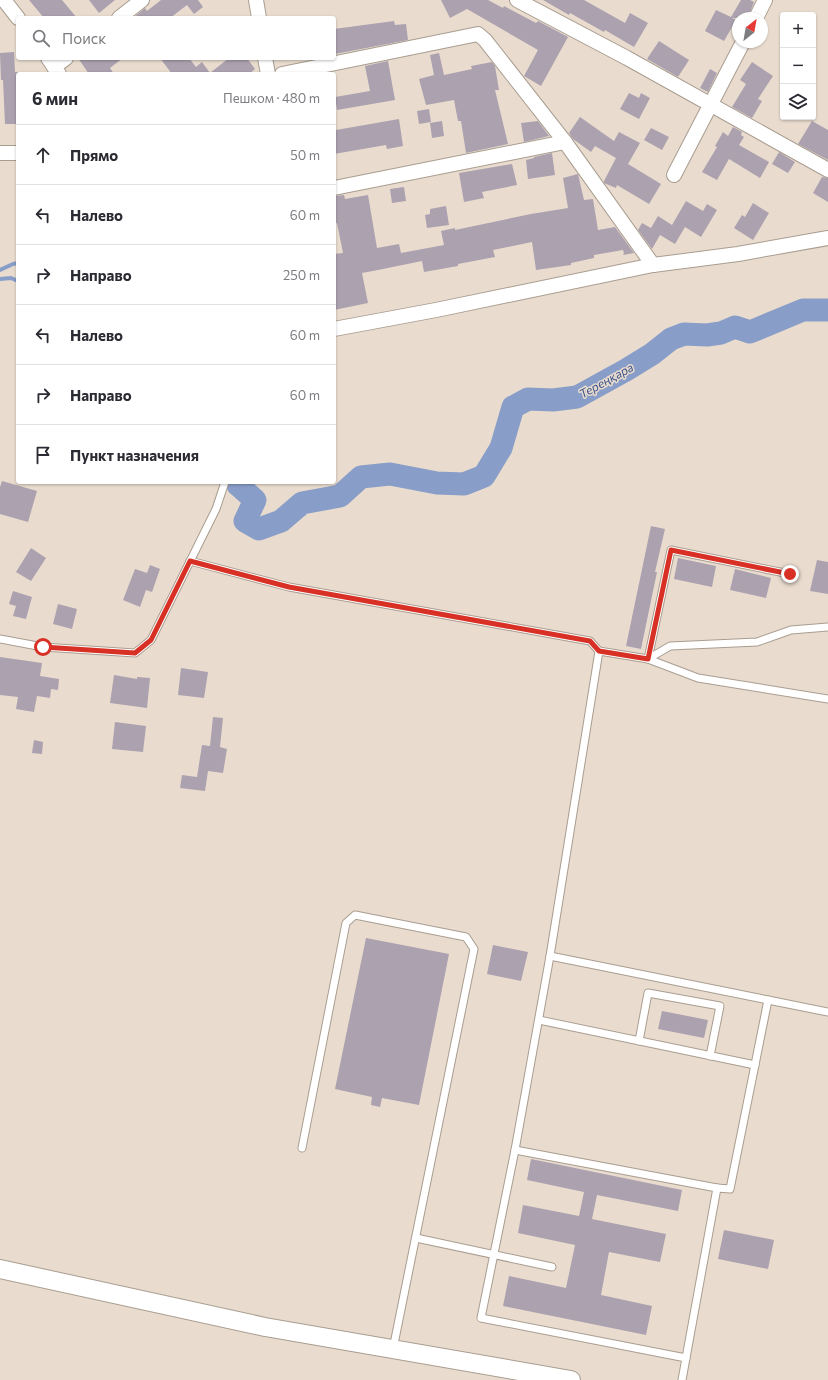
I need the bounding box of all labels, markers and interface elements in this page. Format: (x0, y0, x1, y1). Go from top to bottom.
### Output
north arrow (732, 12, 768, 48)
map controls (780, 12, 816, 120)
button: + (780, 12, 816, 48)
search box (16, 16, 336, 60)
icon: search (30, 27, 52, 49)
text: Поиск (62, 29, 106, 47)
button: − (780, 48, 816, 84)
button: layers (780, 84, 816, 120)
text: 6 мин (32, 88, 78, 109)
text: Пешком · 480 m (223, 90, 320, 106)
icon: ahead (32, 144, 54, 166)
text: Прямо (70, 146, 118, 164)
text: 50 m (290, 147, 320, 163)
icon: left (32, 204, 54, 226)
text: Налево (70, 206, 123, 224)
text: 60 m (290, 207, 320, 223)
icon: right (32, 264, 54, 286)
text: Направо (70, 266, 132, 284)
text: 250 m (283, 267, 320, 283)
icon: left (32, 324, 54, 346)
text: Налево (70, 326, 123, 344)
text: 60 m (290, 327, 320, 343)
water label: Тереңқара (576, 359, 636, 401)
icon: right (32, 384, 54, 406)
text: Направо (70, 386, 132, 404)
text: 60 m (290, 387, 320, 403)
icon: arrive (32, 444, 54, 466)
text: Пункт назначения (70, 446, 199, 464)
route end (781, 565, 799, 583)
route start (34, 638, 52, 656)

